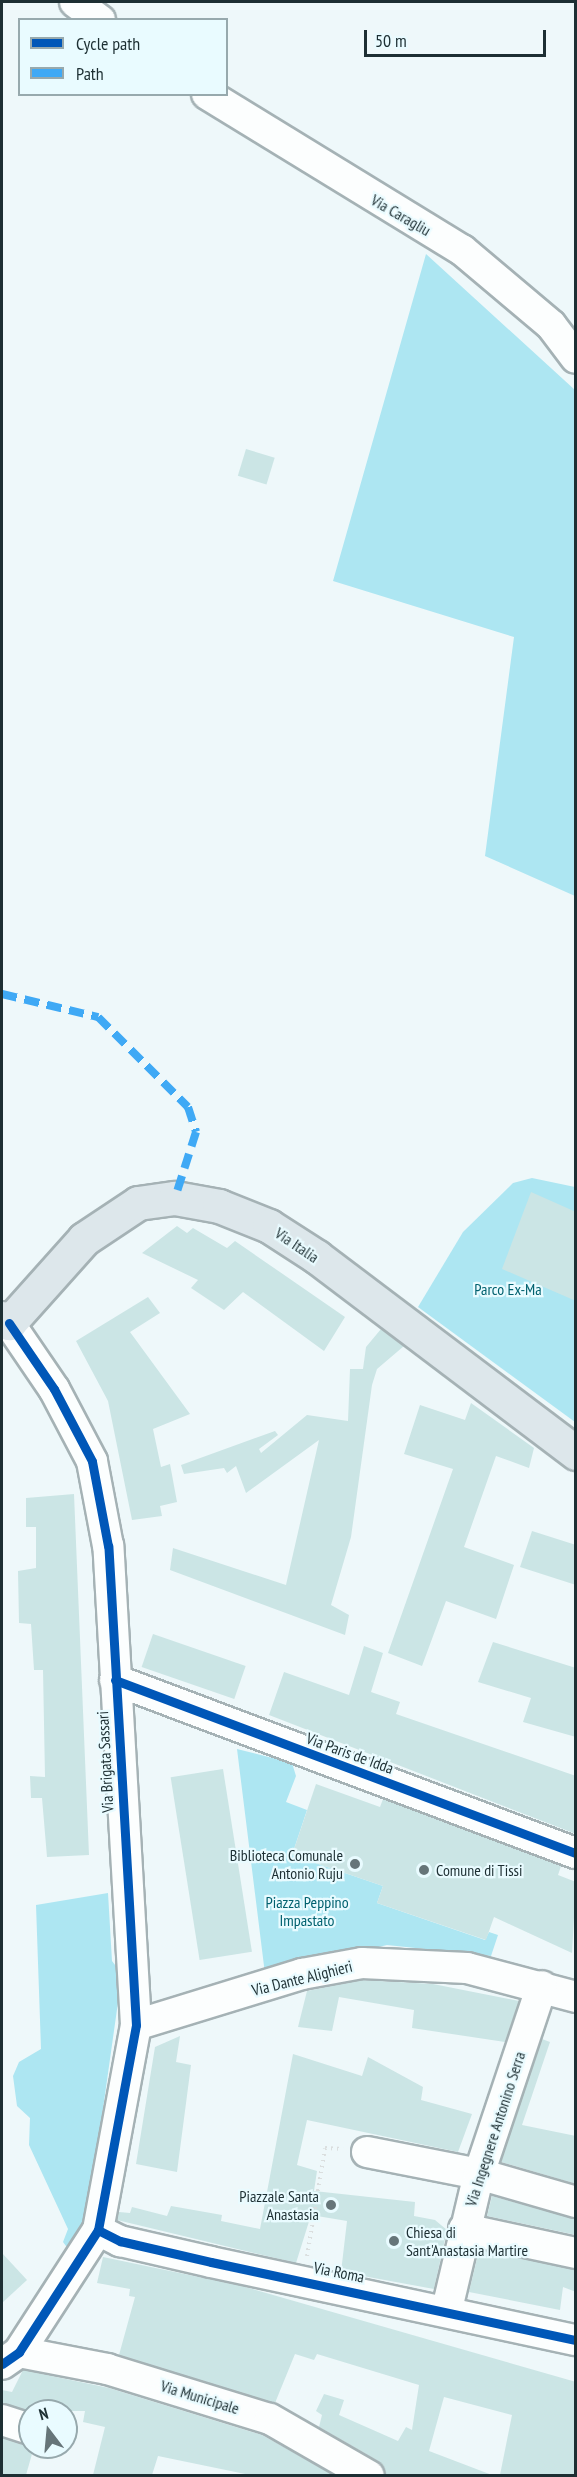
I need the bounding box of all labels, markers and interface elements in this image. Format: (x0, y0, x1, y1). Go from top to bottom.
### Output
legend (18, 18, 228, 96)
scale bar (367, 18, 548, 56)
text: 50 m (375, 29, 407, 52)
text: Cycle path (76, 32, 140, 55)
text: Path (76, 62, 104, 85)
street label: Via Caragliu (368, 190, 434, 240)
street label: Via Italia (271, 1223, 323, 1267)
park label: Parco Ex-Ma (474, 1279, 542, 1299)
street label: Via Brigata Sassari (93, 1711, 117, 1813)
street label: Via Paris de Idda (304, 1728, 396, 1778)
place label: Biblioteca Comunale Antonio Ruju (230, 1845, 343, 1883)
marker: Biblioteca Comunale Antonio Ruju (348, 1857, 362, 1871)
place label: Comune di Tissi (436, 1860, 523, 1880)
marker: Comune di Tissi (417, 1863, 431, 1877)
park label: Piazza Peppino Impastato (265, 1892, 349, 1930)
street label: Via Dante Alighieri (250, 1956, 354, 2000)
street label: Via Ingegnere Antonino Serra (461, 2049, 529, 2209)
place label: Piazzale Santa Anastasia (239, 2186, 319, 2224)
marker: Piazzale Santa Anastasia (324, 2198, 338, 2212)
place label: Chiesa di Sant'Anastasia Martire (406, 2222, 528, 2260)
marker: Chiesa di Sant'Anastasia Martire (387, 2234, 401, 2248)
street label: Via Roma (312, 2258, 366, 2286)
street label: Via Municipale (158, 2376, 242, 2418)
north arrow (18, 2399, 78, 2459)
text: N (37, 2403, 50, 2424)

